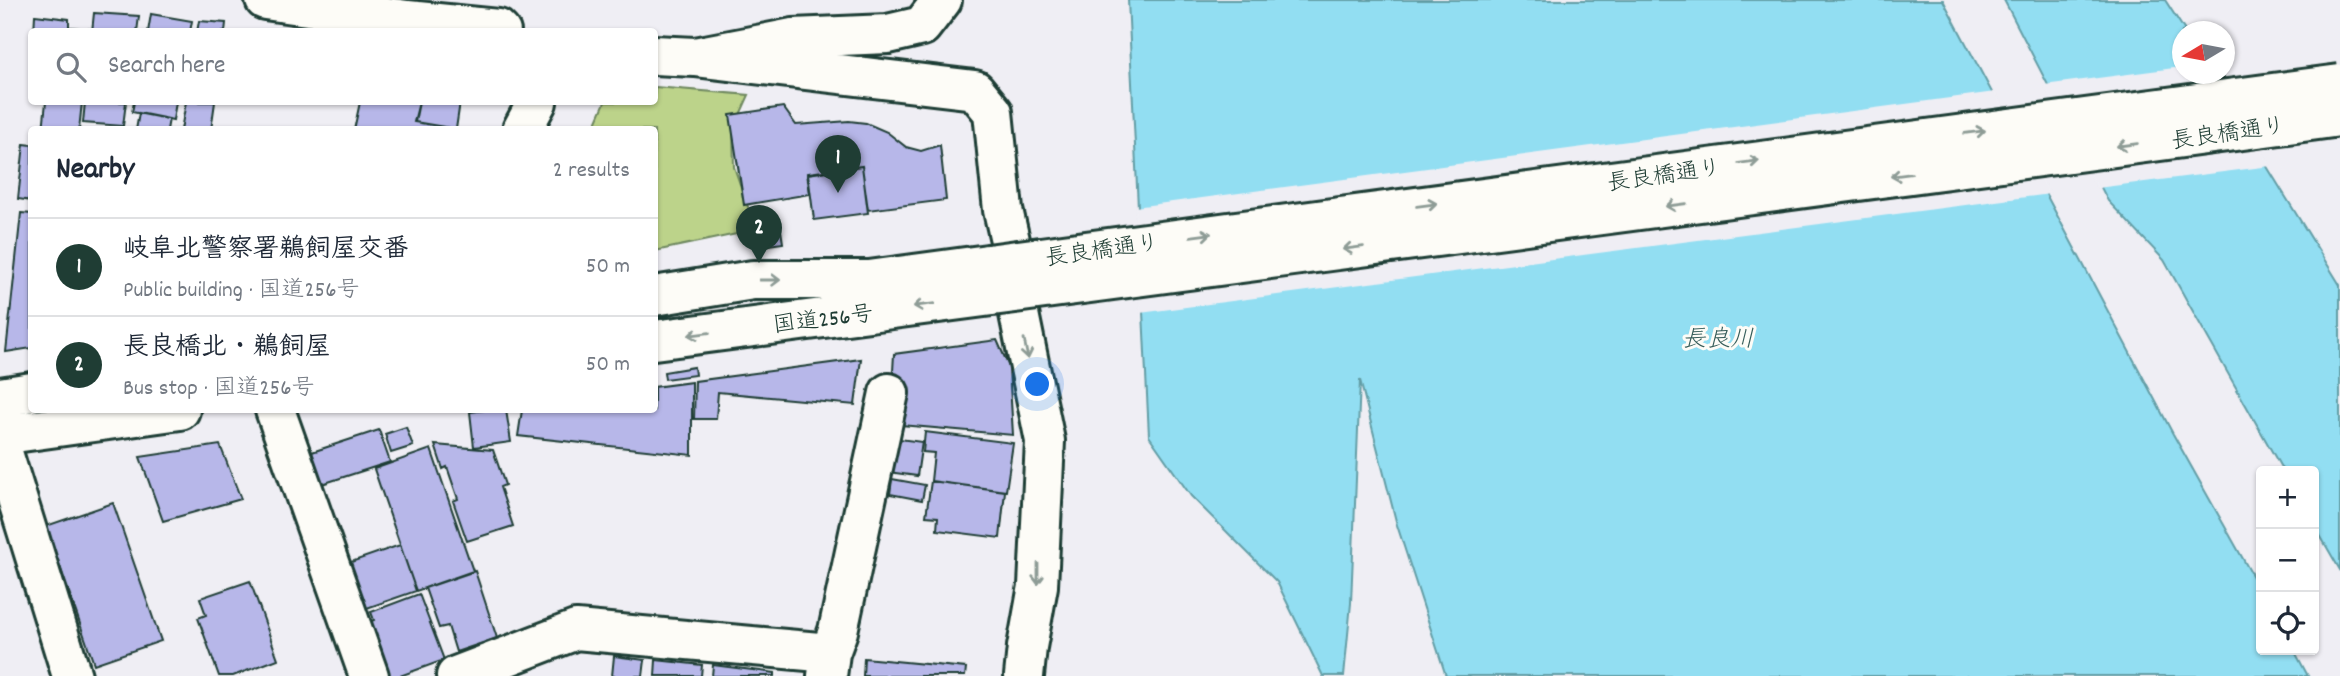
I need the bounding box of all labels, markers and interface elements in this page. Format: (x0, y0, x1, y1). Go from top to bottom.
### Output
north arrow (2172, 21, 2235, 84)
search box (28, 28, 658, 105)
icon: search (52, 48, 90, 86)
text: Search here (108, 48, 226, 85)
street label: 長良橋通り (2169, 111, 2288, 160)
one-way arrow (1963, 126, 1986, 139)
pin: 1 (815, 135, 861, 193)
one-way arrow (2116, 139, 2138, 152)
text: Nearby (56, 150, 134, 193)
street label: 長良橋通り (1605, 153, 1724, 202)
text: 2 results (553, 155, 630, 188)
one-way arrow (1737, 156, 1760, 169)
one-way arrow (1890, 169, 1913, 182)
one-way arrow (1415, 199, 1438, 212)
one-way arrow (1665, 199, 1687, 212)
pin: 2 (736, 205, 782, 263)
street label: 長良橋通り (1043, 228, 1162, 277)
one-way arrow (1189, 229, 1212, 242)
text: 岐阜北警察署鵜飼屋交番 (123, 232, 409, 269)
one-way arrow (1342, 242, 1365, 255)
text: 1 (76, 251, 82, 284)
text: 50 m (586, 251, 630, 284)
one-way arrow (759, 273, 782, 287)
text: Public building · 国道256号 (123, 275, 360, 308)
one-way arrow (914, 298, 936, 311)
street label: 国道256号 (771, 299, 876, 344)
water label: 長良川 (1682, 324, 1754, 358)
one-way arrow (688, 327, 711, 340)
text: 長良橋北・鵜飼屋 (123, 330, 331, 367)
one-way arrow (1020, 337, 1034, 360)
text: 2 (74, 349, 84, 382)
text: 50 m (586, 349, 630, 382)
your location (1020, 367, 1054, 401)
text: Bus stop · 国道256号 (123, 373, 315, 406)
map controls (2256, 466, 2319, 655)
button: + (2256, 466, 2319, 529)
button: − (2256, 529, 2319, 592)
one-way arrow (1031, 563, 1045, 586)
button: locate (2256, 592, 2319, 655)

